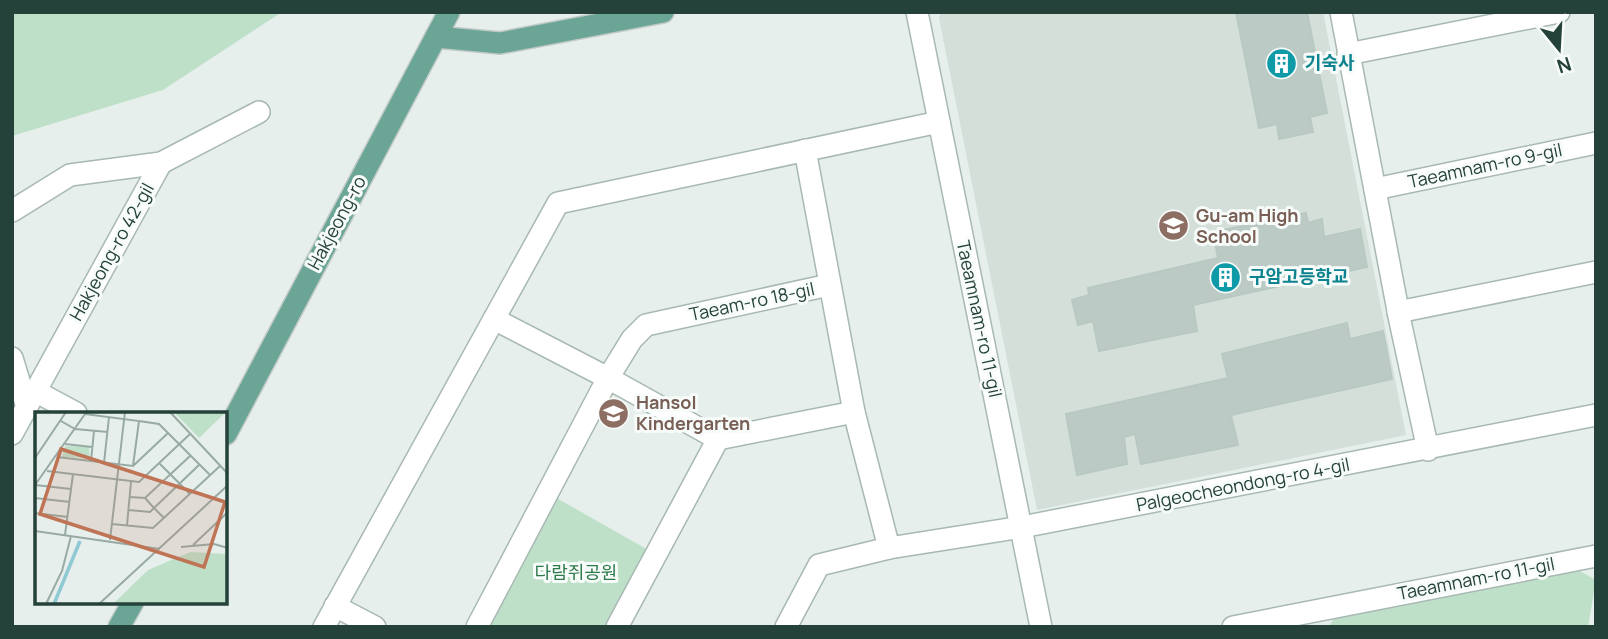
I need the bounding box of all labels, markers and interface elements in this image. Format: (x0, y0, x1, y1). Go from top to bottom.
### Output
north arrow (1524, 14, 1594, 84)
building icon: 기숙사 (1265, 46, 1299, 80)
place label: 기숙사 (1305, 50, 1355, 74)
text: N (1554, 51, 1575, 80)
street label: Taeamnam-ro 9-gil (1406, 137, 1564, 193)
street label: Hakjeong-ro (301, 172, 371, 274)
street label: Hakjeong-ro 42-gil (63, 178, 159, 325)
place label: Gu-am High School (1196, 203, 1299, 248)
school or university icon: Gu-am High School (1156, 209, 1190, 243)
street label: Taeamnam-ro 11-gil (952, 238, 1008, 399)
building icon: 구암고등학교 (1209, 260, 1243, 294)
place label: 구암고등학교 (1249, 264, 1348, 288)
street label: Taeam-ro 18-gil (687, 276, 817, 326)
place label: Hansol Kindergarten (636, 390, 750, 435)
school or university icon: Hansol Kindergarten (596, 396, 630, 430)
inset map (35, 412, 228, 604)
street label: Palgeocheondong-ro 4-gil (1134, 452, 1352, 516)
street label: Taeamnam-ro 11-gil (1395, 551, 1557, 605)
park label: 다람쥐공원 (535, 560, 617, 584)

